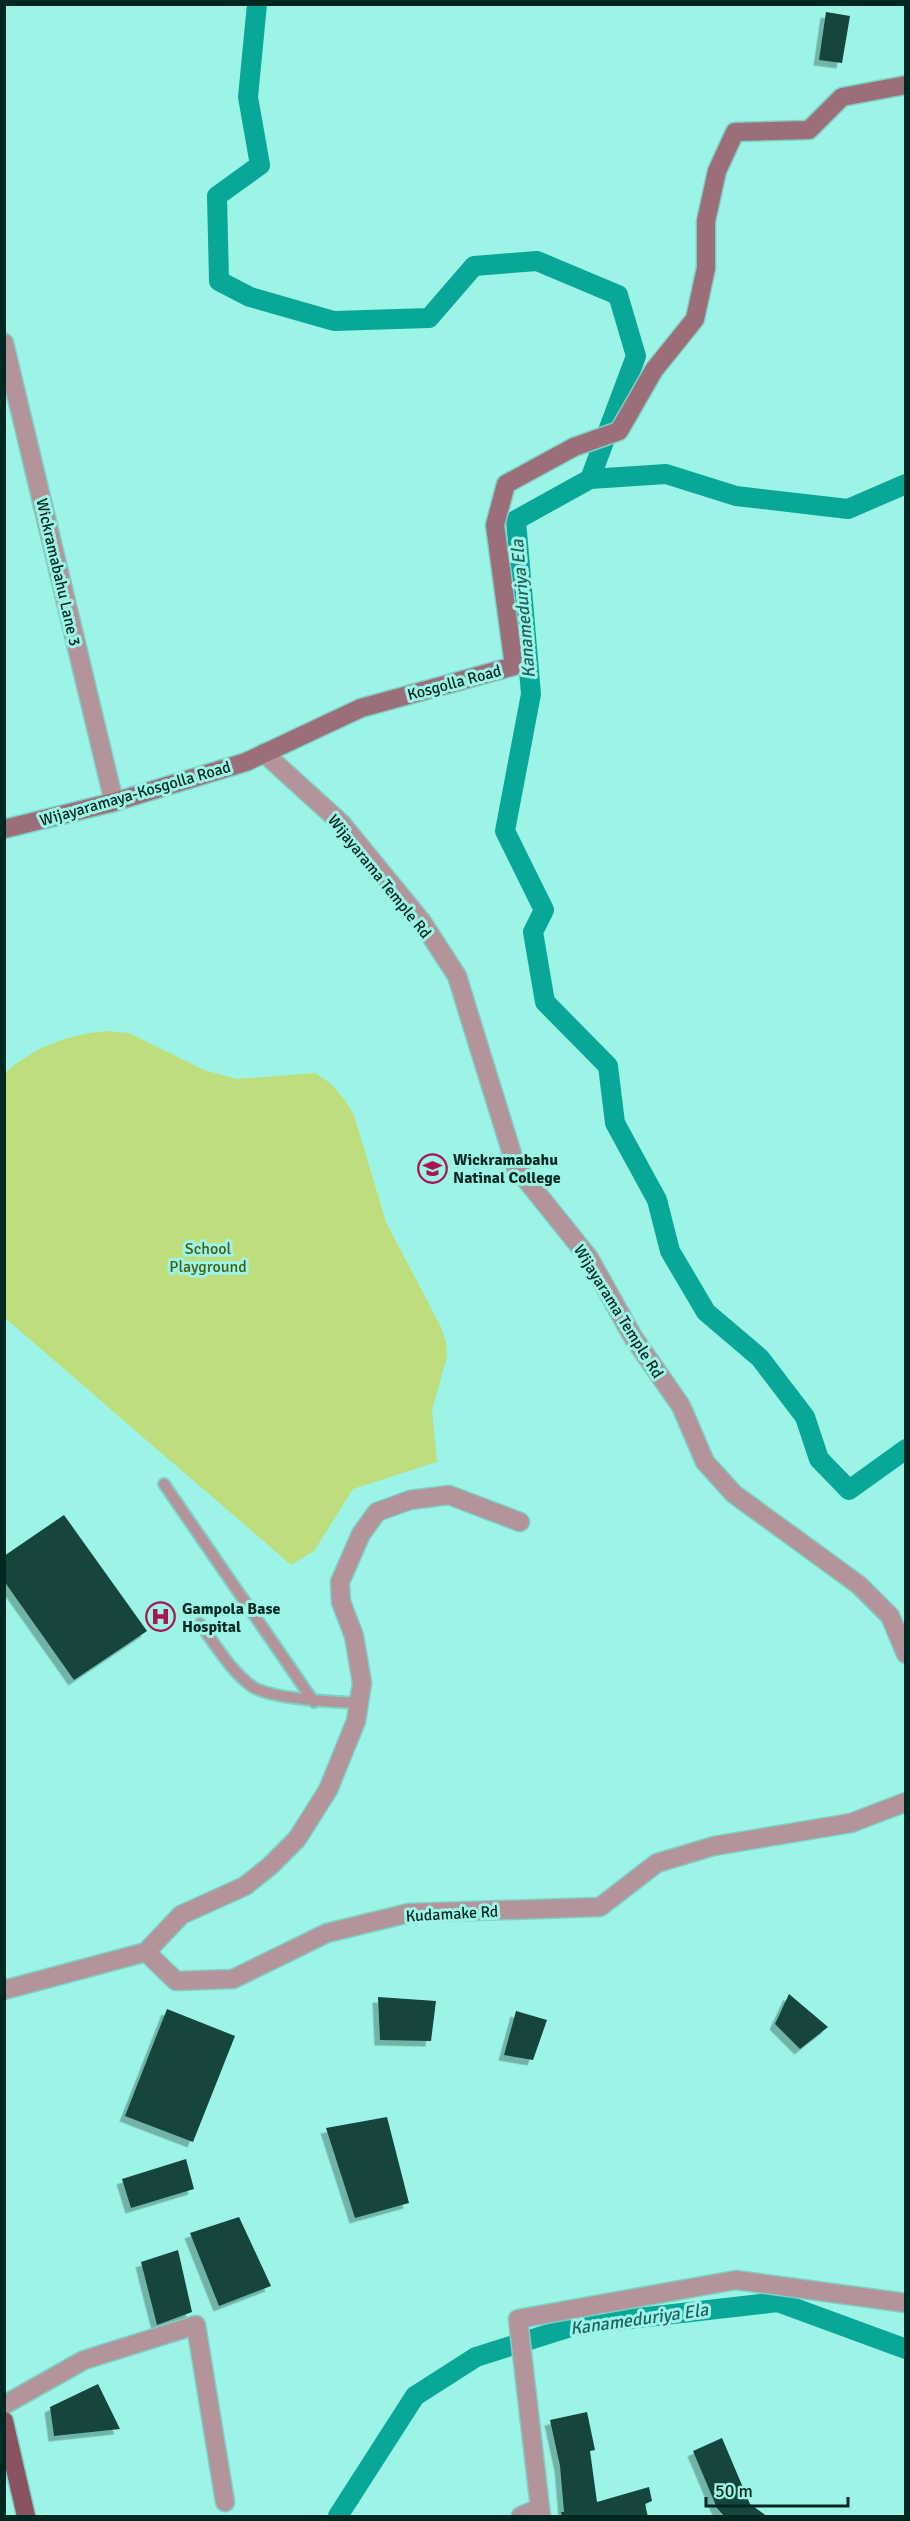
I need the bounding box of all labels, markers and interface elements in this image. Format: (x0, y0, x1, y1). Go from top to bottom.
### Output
street label: Wickramabahu Lane 3 (31, 496, 85, 648)
water label: Kanameduriya Ela (506, 538, 540, 679)
street label: Kosgolla Road (405, 661, 503, 705)
street label: Wijayaramaya-Kosgolla Road (37, 757, 233, 831)
street label: Wijayarama Temple Rd (323, 811, 435, 943)
place label: Wickramabahu Natinal College (453, 1150, 561, 1188)
school or university icon: Wickramabahu Natinal College (416, 1152, 448, 1184)
park label: School Playground (169, 1239, 247, 1277)
street label: Wijayarama Temple Rd (569, 1241, 667, 1382)
place label: Gampola Base Hospital (182, 1599, 280, 1637)
hospital icon: Gampola Base Hospital (145, 1601, 177, 1633)
street label: Kudamake Rd (405, 1902, 499, 1926)
water label: Kanameduriya Ela (569, 2298, 710, 2340)
scale bar (706, 2470, 848, 2508)
text: 50 m (715, 2480, 753, 2502)

